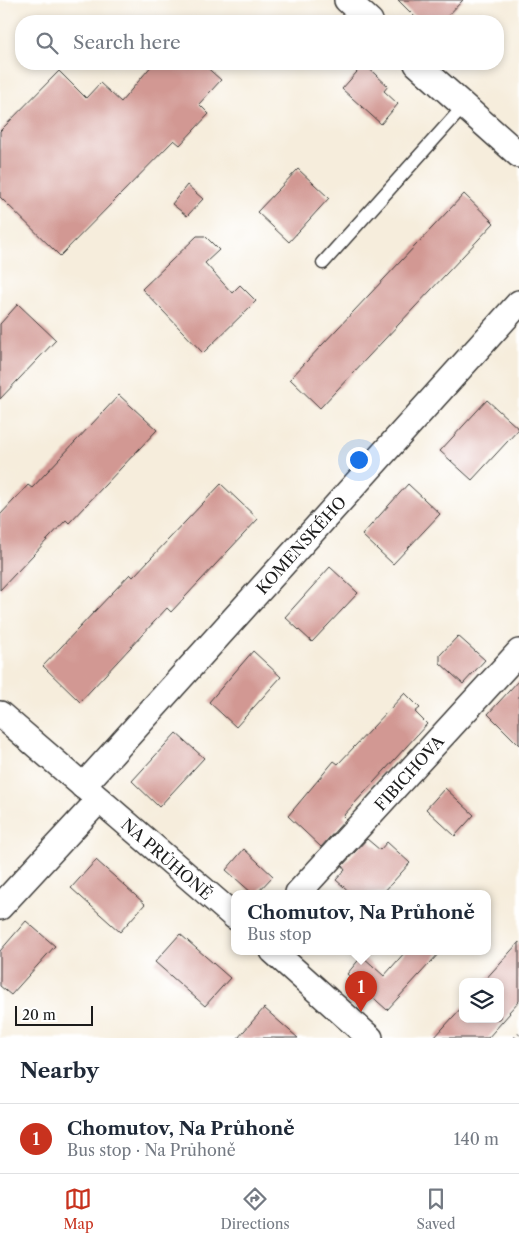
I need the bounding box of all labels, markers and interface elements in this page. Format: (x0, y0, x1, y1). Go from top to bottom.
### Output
search box (15, 15, 504, 70)
icon: search (33, 29, 61, 57)
text: Search here (73, 31, 181, 54)
your location (346, 447, 372, 473)
street label: KOMENSKÉHO (252, 492, 350, 598)
street label: FIBICHOVA (370, 730, 449, 815)
street label: NA PRŮHONĚ (117, 813, 217, 904)
popup (231, 890, 491, 955)
text: Chomutov, Na Průhoně (247, 901, 475, 924)
text: Bus stop (247, 924, 312, 944)
pin: 1 (345, 971, 377, 1012)
map controls (459, 978, 504, 1023)
button: layers (459, 978, 504, 1023)
scale bar (15, 1003, 92, 1026)
text: 20 m (22, 1006, 56, 1024)
text: Nearby (20, 1058, 99, 1083)
text: Chomutov, Na Průhoně (67, 1117, 295, 1140)
text: 1 (32, 1129, 40, 1149)
text: 140 m (454, 1129, 499, 1149)
text: Bus stop · Na Průhoně (67, 1140, 236, 1160)
tab: Map (63, 1185, 94, 1233)
tab: Directions (220, 1185, 290, 1233)
tab: Saved (417, 1185, 455, 1233)

